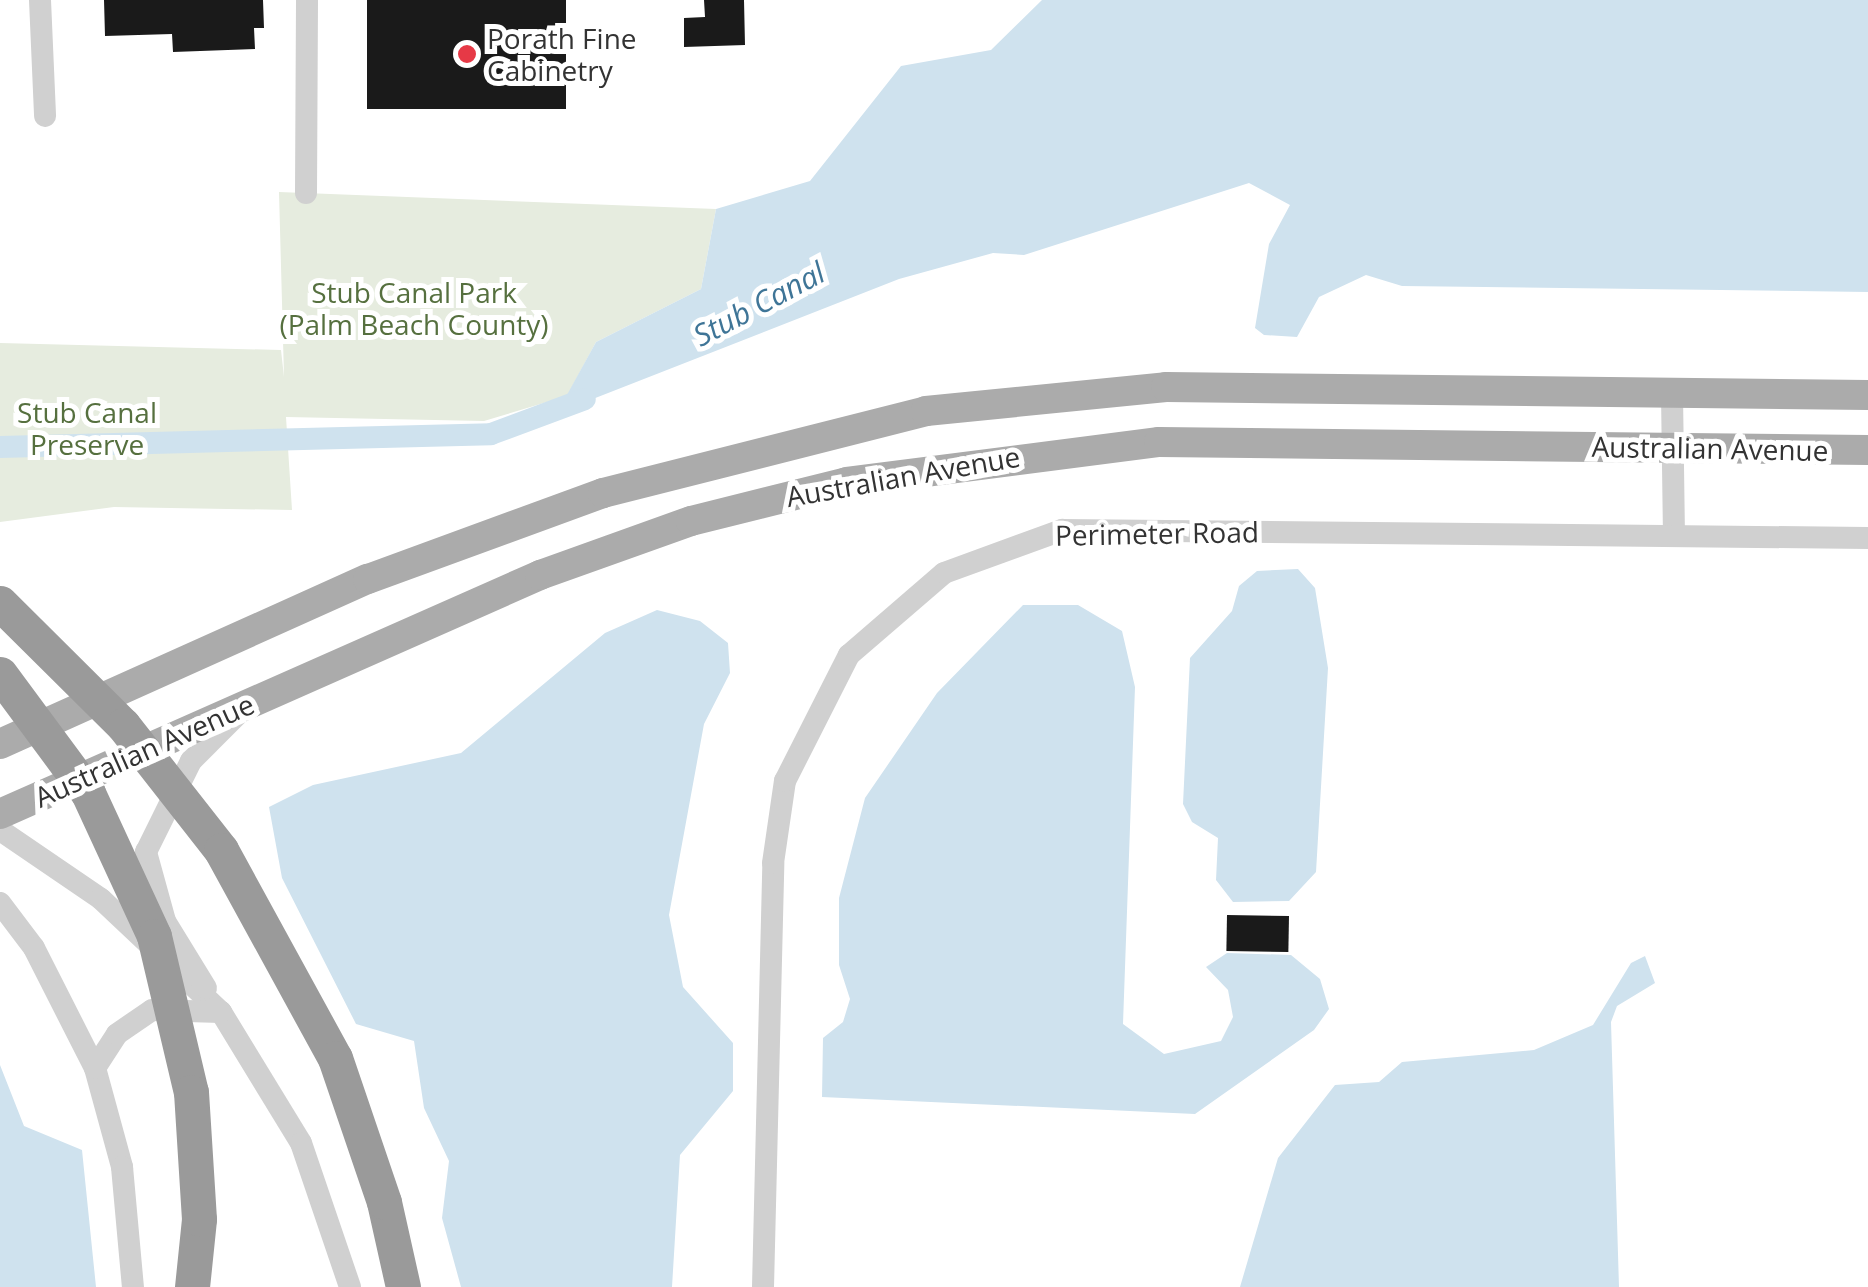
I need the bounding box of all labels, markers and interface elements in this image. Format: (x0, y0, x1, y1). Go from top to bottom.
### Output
place label: Porath Fine Cabinetry (487, 21, 637, 87)
marker: Porath Fine Cabinetry (456, 43, 478, 65)
water label: Stub Canal (687, 254, 831, 354)
park label: Stub Canal Park (Palm Beach County) (279, 275, 549, 341)
park label: Stub Canal Preserve (17, 395, 157, 461)
street label: Australian Avenue (1591, 429, 1829, 467)
street label: Australian Avenue (783, 439, 1023, 513)
street label: Perimeter Road (1055, 514, 1259, 552)
street label: Australian Avenue (29, 686, 259, 814)

